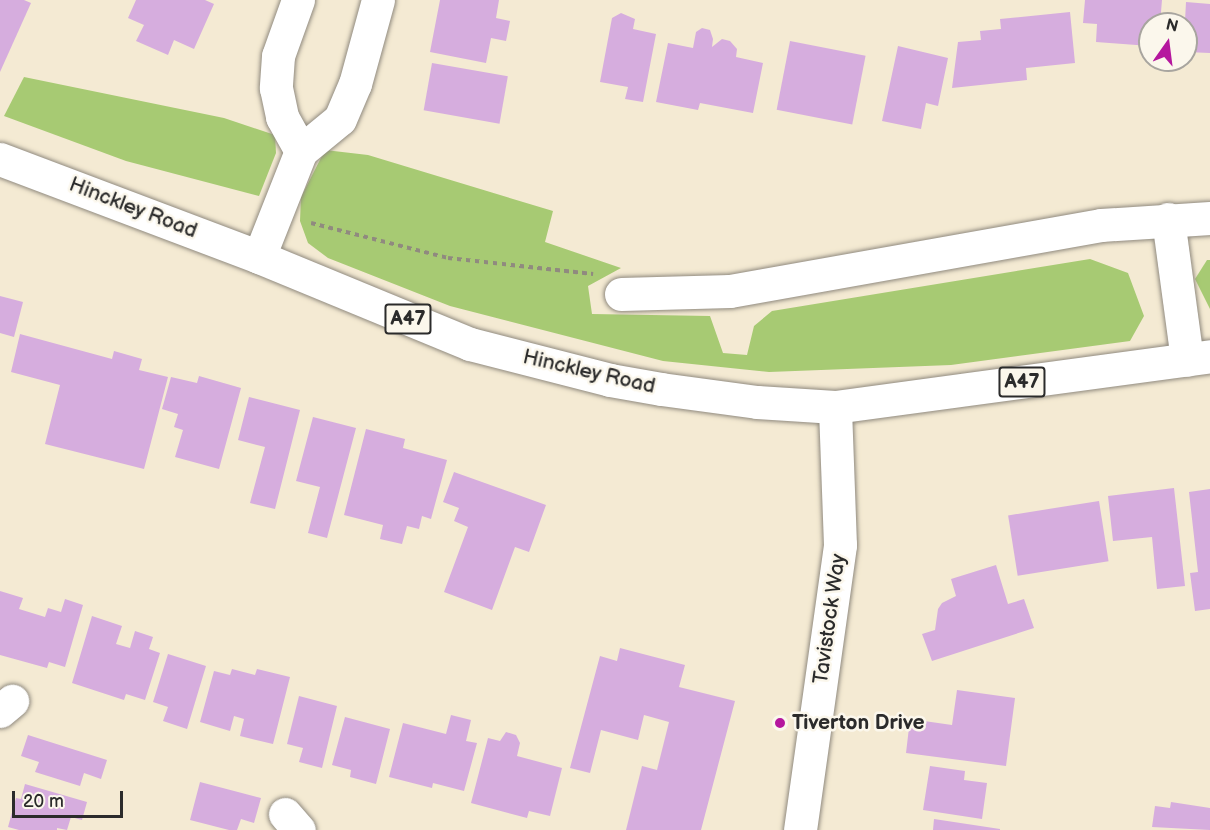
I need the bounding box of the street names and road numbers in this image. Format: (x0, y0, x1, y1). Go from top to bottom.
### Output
street label: Hinckley Road (65, 172, 201, 244)
road number: A47 (384, 302, 432, 336)
street label: Hinckley Road (520, 344, 658, 400)
road number: A47 (998, 365, 1046, 399)
street label: Tavistock Way (808, 552, 852, 686)

